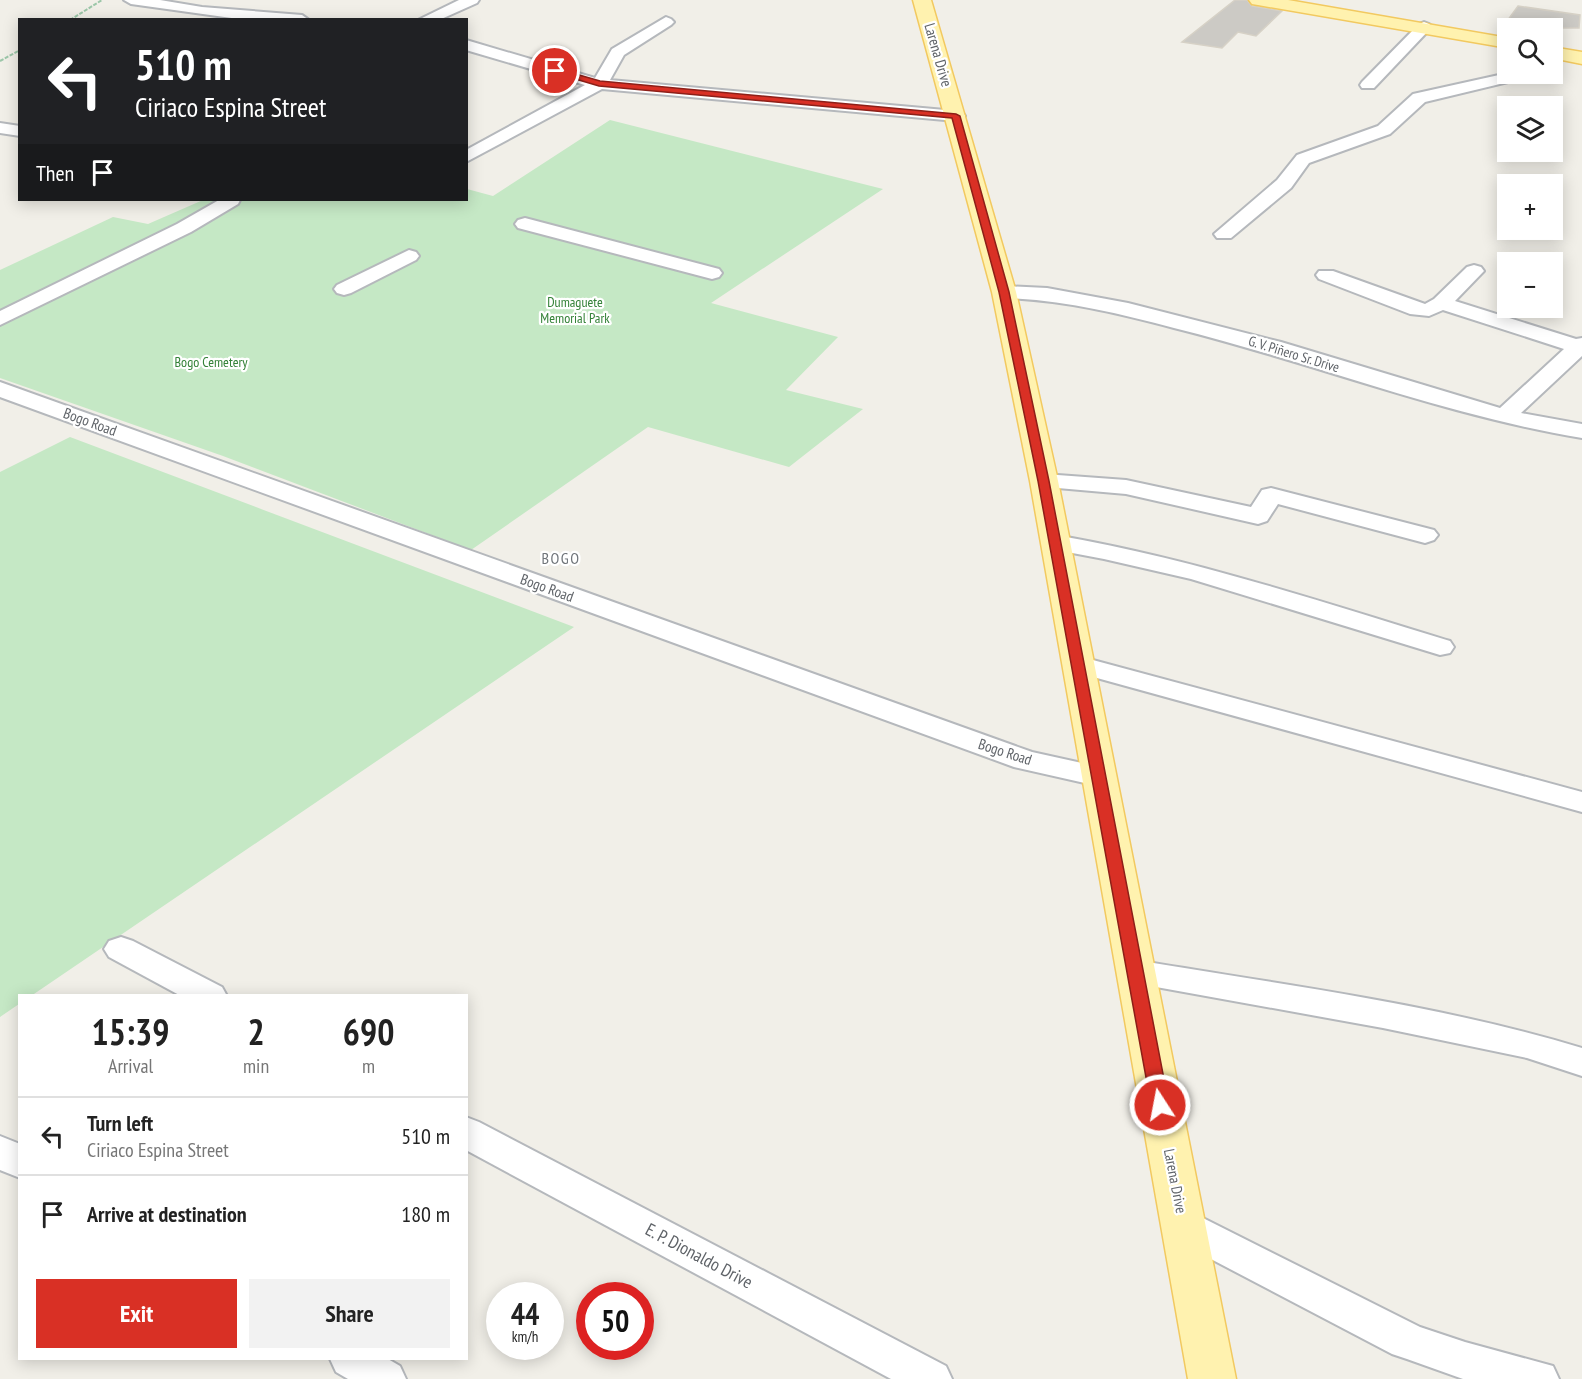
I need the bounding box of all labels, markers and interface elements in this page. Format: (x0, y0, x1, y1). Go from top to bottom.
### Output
map controls (1497, 18, 1563, 318)
button: search (1497, 18, 1563, 84)
street label: Larena Drive (920, 21, 957, 89)
text: 510 m (135, 37, 232, 92)
icon: left (36, 42, 114, 120)
pin (529, 45, 580, 96)
icon: arrive (538, 54, 571, 87)
text: Ciriaco Espina Street (135, 90, 326, 124)
button: layers (1497, 96, 1563, 162)
icon: arrive (86, 156, 119, 189)
text: Then (36, 159, 74, 187)
button: + (1497, 174, 1563, 240)
button: − (1497, 252, 1563, 318)
park label: Dumaguete Memorial Park (540, 293, 610, 327)
street label: G. V. Piñero Sr. Drive (1246, 332, 1342, 376)
park label: Bogo Cemetery (174, 353, 248, 371)
street label: Bogo Road (61, 403, 119, 440)
district label: BOGO (542, 548, 580, 568)
street label: Bogo Road (518, 569, 576, 606)
street label: Bogo Road (976, 734, 1034, 769)
text: 15:39 (92, 1008, 169, 1055)
text: 2 (247, 1008, 265, 1055)
text: 690 (343, 1008, 394, 1055)
text: Arrival (108, 1053, 153, 1079)
text: min (243, 1053, 269, 1079)
text: m (362, 1053, 375, 1079)
position arrow (1128, 1073, 1192, 1137)
text: Turn left (87, 1109, 153, 1137)
icon: left (36, 1120, 69, 1153)
text: 510 m (401, 1122, 450, 1150)
text: Ciriaco Espina Street (87, 1137, 229, 1163)
street label: Larena Drive (1160, 1147, 1191, 1215)
icon: arrive (36, 1198, 69, 1231)
text: Arrive at destination (87, 1200, 247, 1228)
text: 180 m (401, 1200, 450, 1228)
street label: E. P. Dionaldo Drive (642, 1218, 757, 1293)
button: Exit (36, 1279, 237, 1348)
button: Share (249, 1279, 450, 1348)
speed limit sign: 50 (576, 1282, 654, 1360)
text: 44 (511, 1294, 539, 1333)
text: km/h (512, 1327, 538, 1346)

